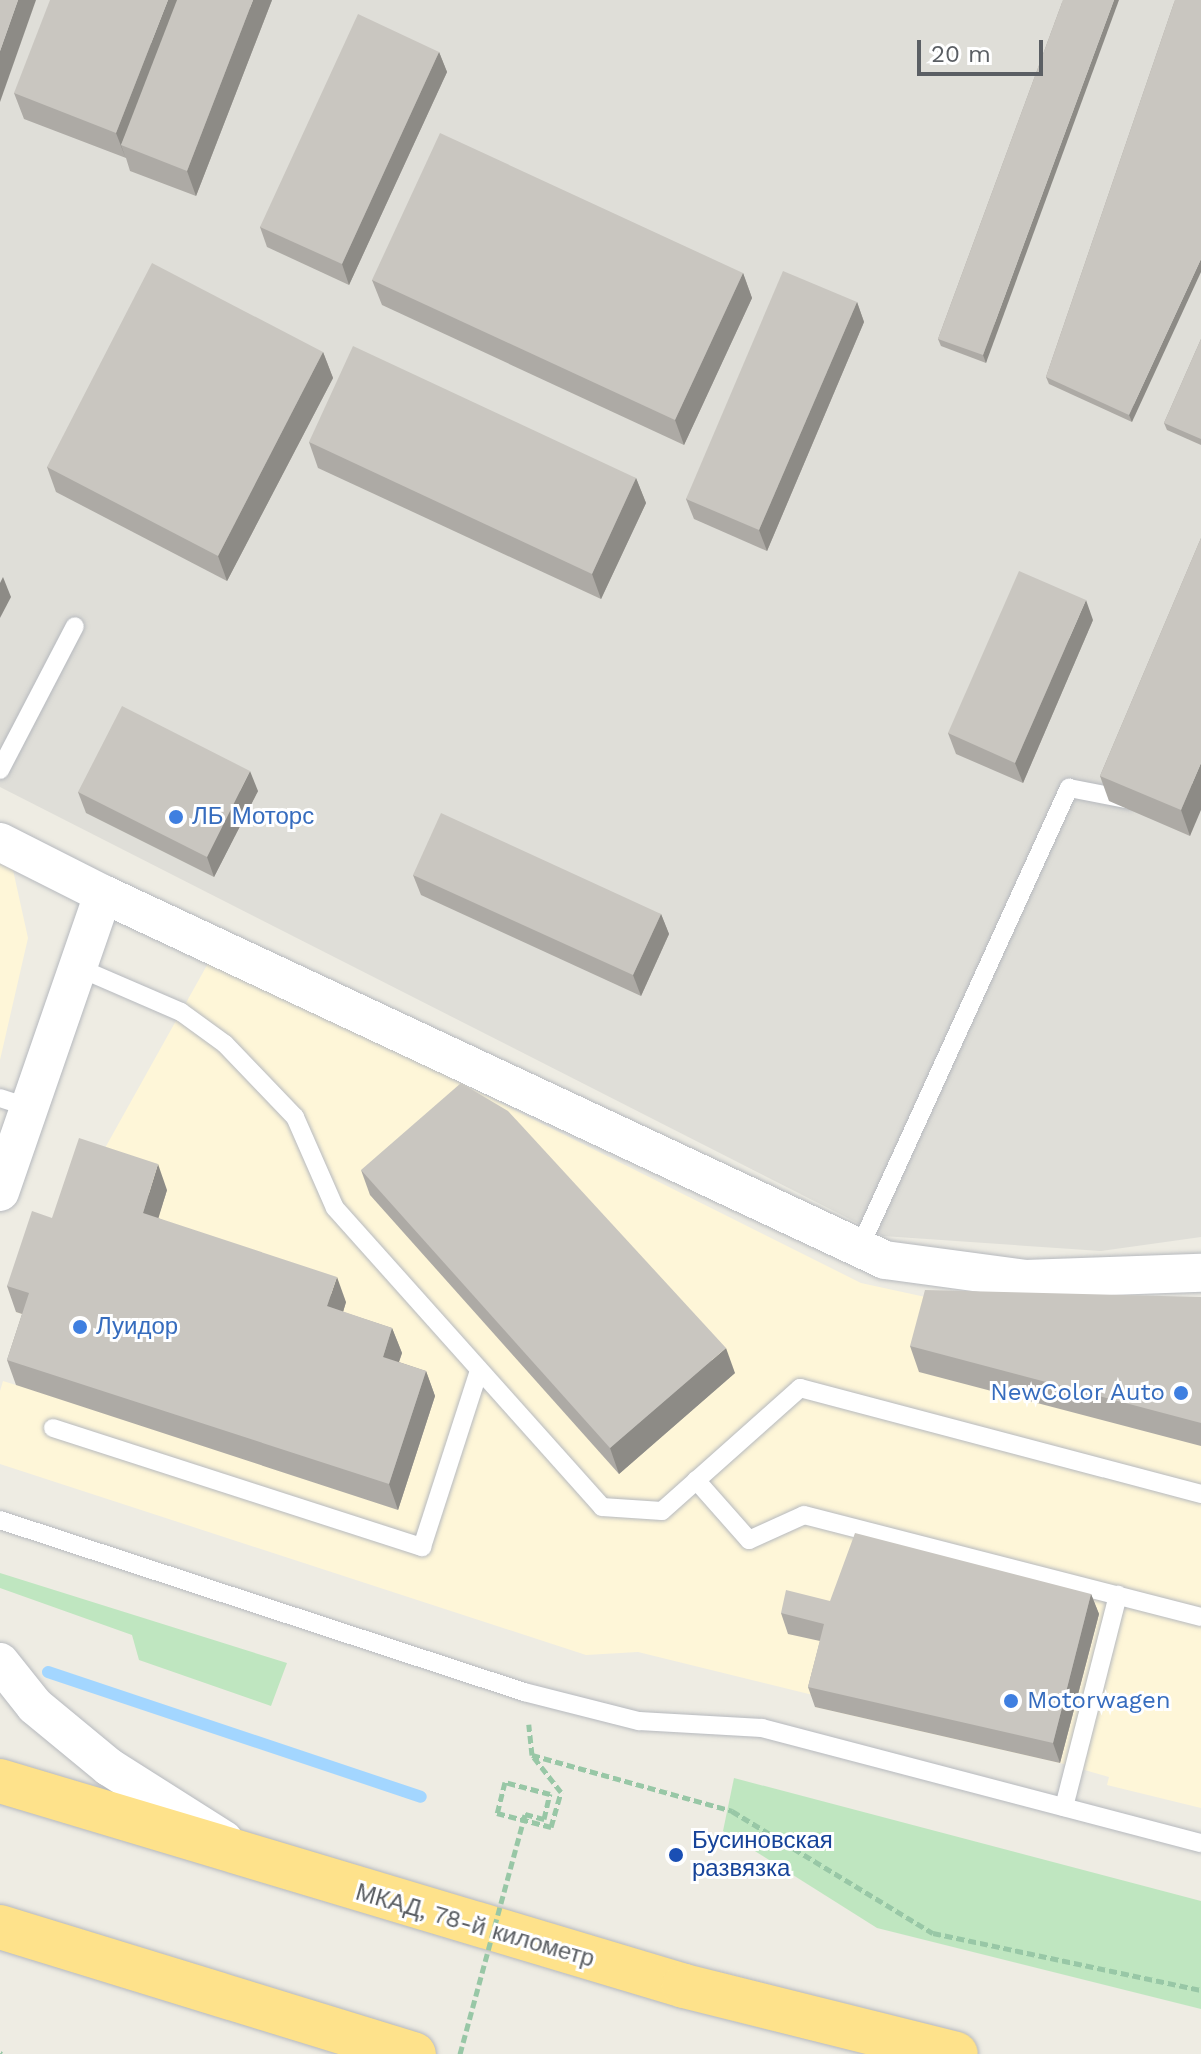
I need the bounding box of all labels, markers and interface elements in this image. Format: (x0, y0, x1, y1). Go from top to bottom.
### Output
scale bar (921, 24, 1047, 74)
text: 20 m (931, 40, 991, 68)
place label: ЛБ Моторс (192, 803, 314, 831)
marker: ЛБ Моторс (167, 808, 185, 826)
place label: Луидор (96, 1313, 178, 1341)
marker: Луидор (71, 1318, 89, 1336)
place label: NewColor Auto (989, 1379, 1165, 1407)
marker: NewColor Auto (1172, 1384, 1190, 1402)
place label: Motorwagen (1027, 1687, 1171, 1715)
marker: Motorwagen (1002, 1692, 1020, 1710)
place label: Бусиновская развязка (692, 1827, 833, 1883)
marker: Бусиновская развязка (667, 1846, 685, 1864)
street label: МКАД, 78-й километр (352, 1878, 598, 1974)

